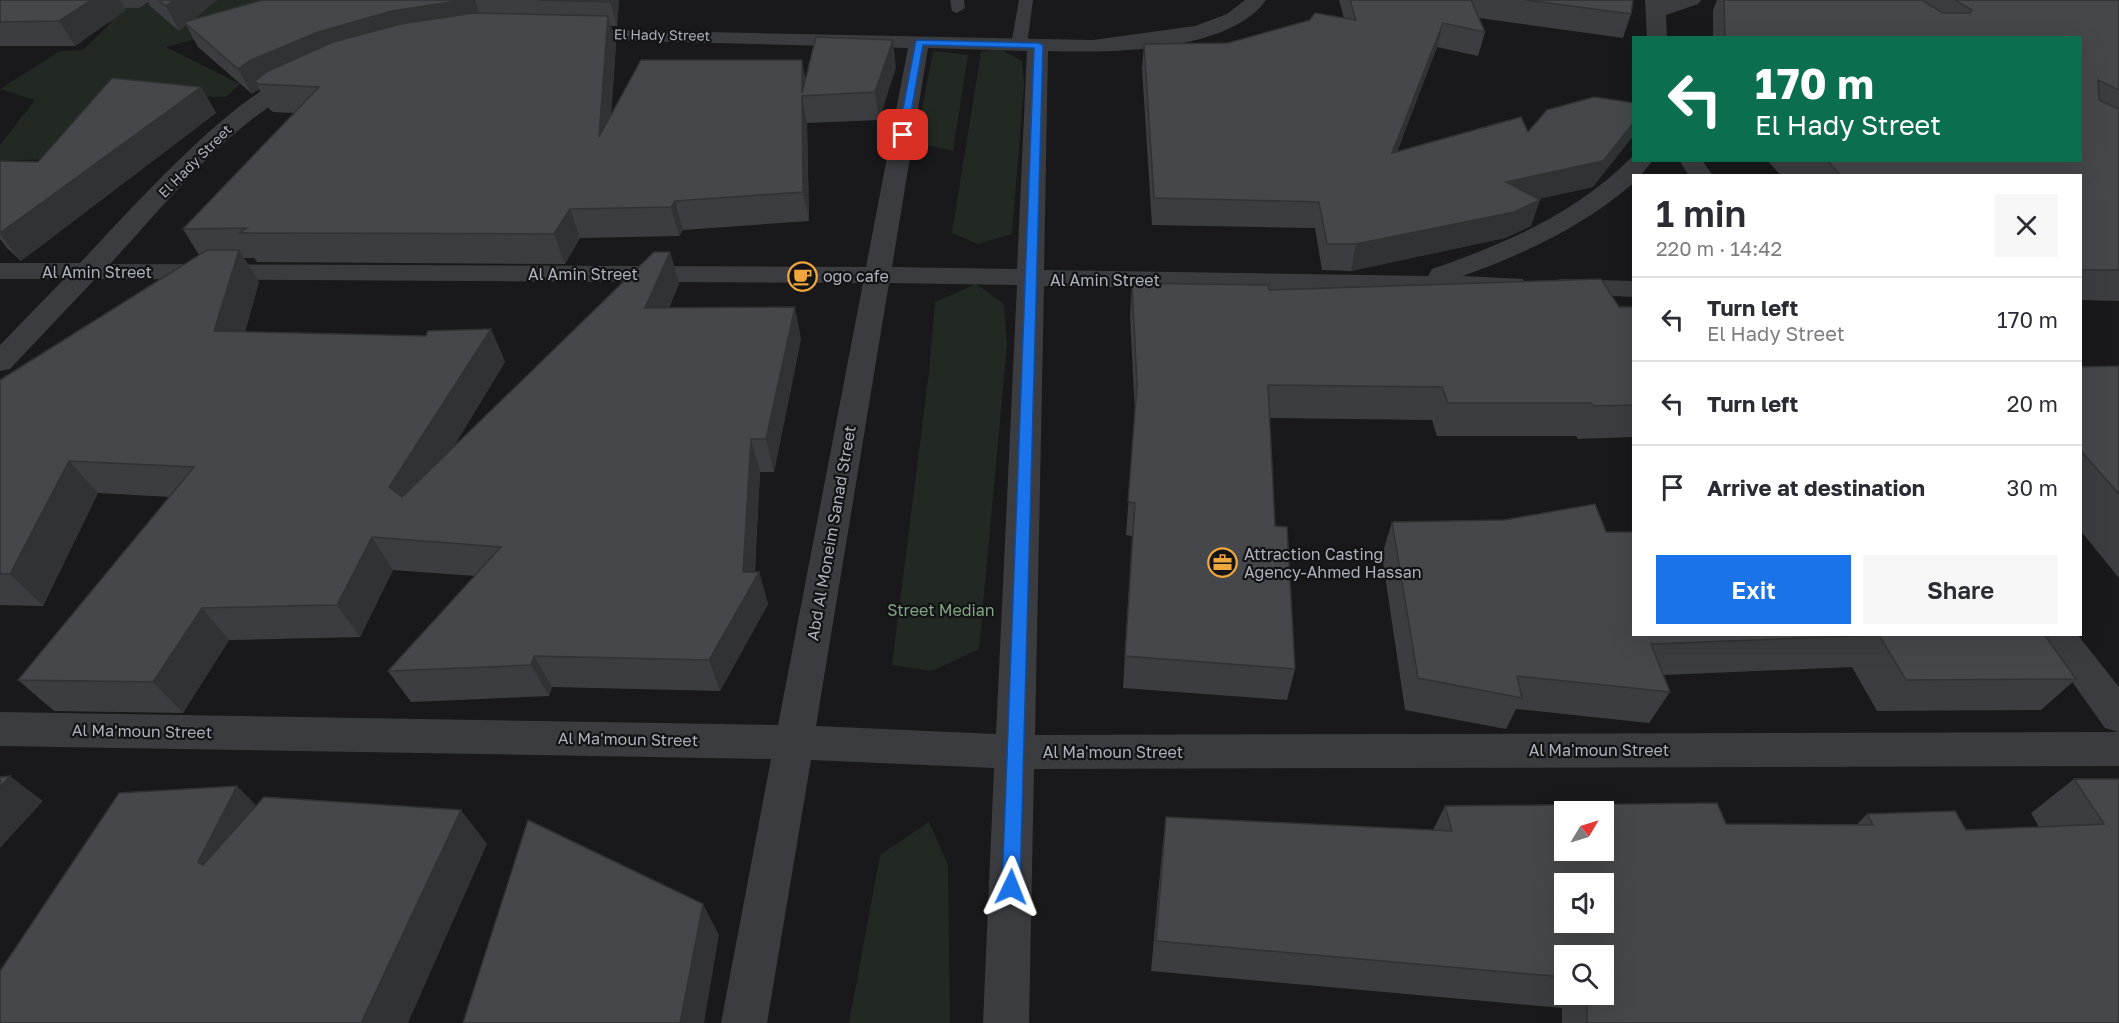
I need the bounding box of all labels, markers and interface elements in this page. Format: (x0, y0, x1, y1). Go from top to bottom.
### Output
street label: El Hady Street (614, 25, 710, 44)
text: 170 m (1755, 58, 1874, 108)
icon: left (1656, 60, 1734, 138)
pin (877, 109, 928, 160)
text: El Hady Street (1755, 109, 1941, 141)
icon: arrive (886, 118, 919, 151)
street label: El Hady Street (155, 121, 235, 201)
text: 1 min (1656, 192, 1746, 235)
button: close (1995, 194, 2058, 257)
text: 220 m · 14:42 (1656, 236, 1782, 260)
cafe icon: ogo cafe (786, 260, 818, 292)
street label: Al Amin Street (42, 262, 152, 282)
street label: Al Amin Street (528, 264, 638, 284)
place label: ogo cafe (823, 266, 889, 286)
street label: Al Amin Street (1050, 270, 1160, 290)
text: Turn left (1707, 294, 1798, 321)
icon: left (1656, 303, 1689, 336)
text: 170 m (1997, 306, 2058, 333)
text: El Hady Street (1707, 321, 1845, 345)
icon: left (1656, 387, 1689, 420)
text: Turn left (1707, 390, 1798, 417)
text: 20 m (2007, 390, 2058, 417)
street label: Abd Al Moneim Sanad Street (802, 424, 860, 642)
icon: arrive (1656, 471, 1689, 504)
text: Arrive at destination (1707, 474, 1925, 501)
text: 30 m (2007, 474, 2058, 501)
place label: Attraction Casting Agency-Ahmed Hassan (1244, 544, 1422, 582)
office icon: Attraction Casting Agency-Ahmed Hassan (1207, 547, 1239, 579)
button: Exit (1656, 555, 1851, 624)
button: Share (1863, 555, 2058, 624)
park label: Street Median (887, 600, 995, 620)
street label: Al Ma'moun Street (72, 720, 212, 742)
street label: Al Ma'moun Street (558, 728, 698, 750)
street label: Al Ma'moun Street (1529, 740, 1669, 760)
street label: Al Ma'moun Street (1043, 742, 1183, 762)
north arrow (1554, 801, 1614, 861)
map controls (1554, 801, 1614, 1005)
position arrow (979, 855, 1043, 919)
button: sound (1554, 873, 1614, 933)
button: search (1554, 945, 1614, 1005)

